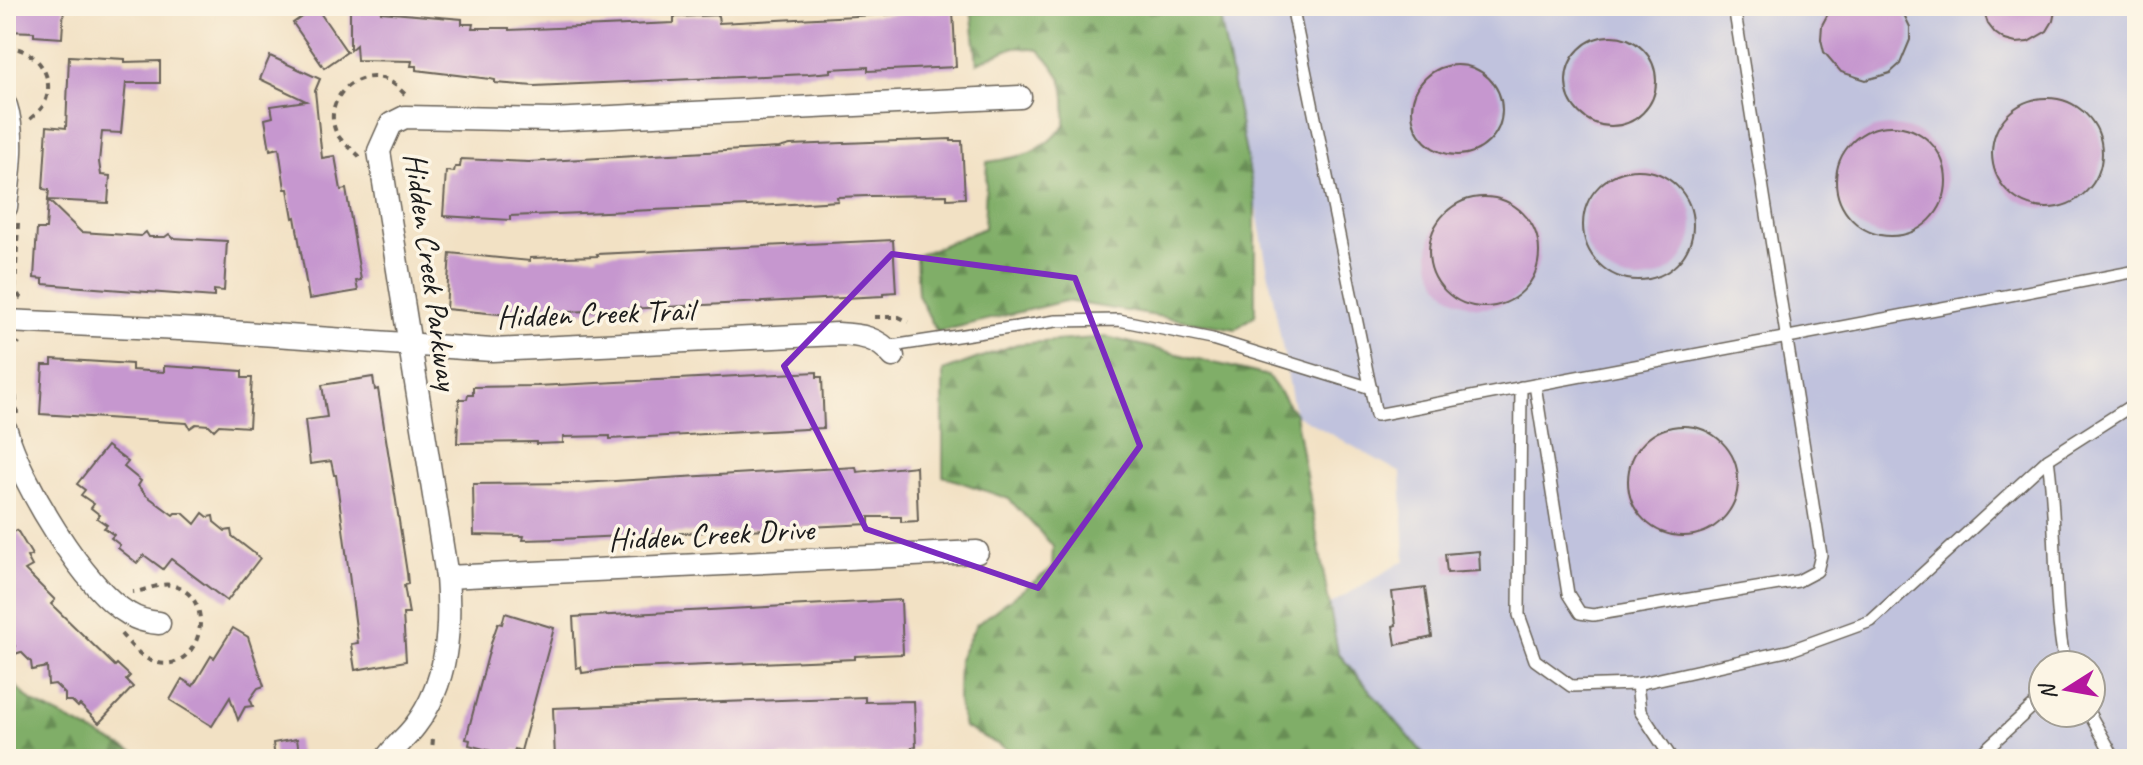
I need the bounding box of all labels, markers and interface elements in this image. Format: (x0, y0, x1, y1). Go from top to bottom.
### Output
street label: Hidden Creek Parkway (395, 150, 469, 395)
street label: Hidden Creek Trail (496, 289, 700, 337)
street label: Hidden Creek Drive (607, 509, 817, 560)
north arrow (2027, 649, 2107, 729)
text: N (2033, 680, 2063, 702)

